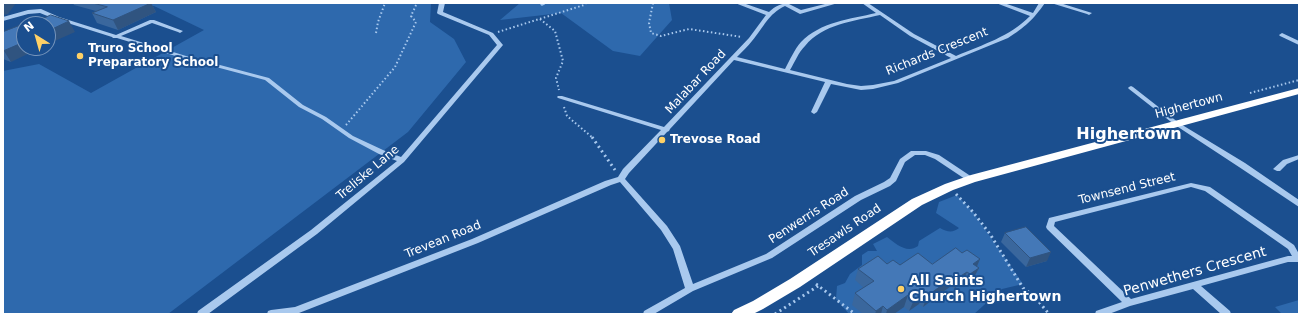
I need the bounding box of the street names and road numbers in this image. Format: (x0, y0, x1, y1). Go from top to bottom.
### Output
street label: Richards Crescent (884, 25, 990, 79)
street label: Malabar Road (663, 47, 729, 117)
street label: Highertown (1154, 90, 1224, 122)
street label: Treliske Lane (334, 143, 402, 203)
street label: Townsend Street (1077, 170, 1177, 208)
street label: Penwerris Road (766, 185, 852, 247)
street label: Tresawls Road (806, 201, 884, 261)
street label: Trevean Road (403, 218, 483, 262)
street label: Penwethers Crescent (1122, 244, 1268, 300)

